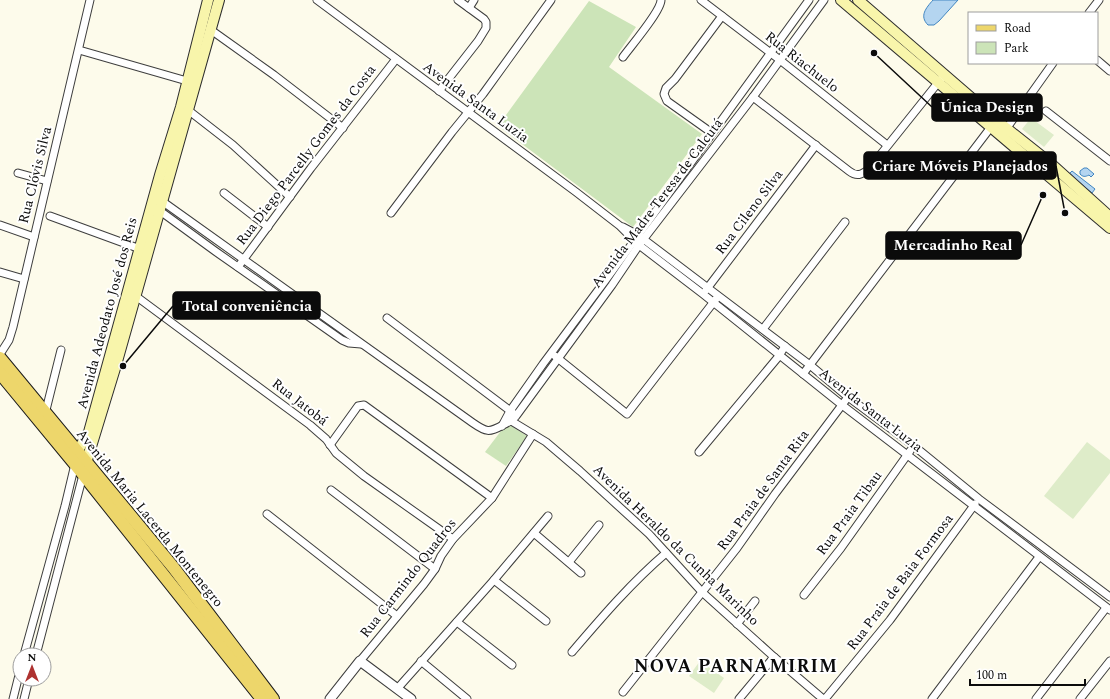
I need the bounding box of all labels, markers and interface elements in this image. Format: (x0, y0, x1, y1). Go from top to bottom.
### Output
legend (968, 12, 1098, 64)
text: Road (1004, 19, 1031, 38)
street label: Rua Riachuelo (760, 26, 844, 98)
text: Park (1004, 39, 1029, 58)
street label: Avenida Santa Luzia (419, 56, 534, 148)
street label: Rua Diego Parcelly Gomes da Costa (231, 60, 381, 250)
callout: Única Design (932, 94, 1042, 121)
text: Única Design (940, 96, 1034, 119)
street label: Avenida Madre Teresa de Calcutá (586, 114, 728, 292)
street label: Rua Clóvis Silva (13, 124, 57, 226)
callout: Criare Móveis Planejados (864, 152, 1056, 179)
text: Criare Móveis Planejados (872, 155, 1048, 178)
street label: Rua Cileno Silva (710, 165, 788, 259)
street label: Avenida Adeodato José dos Reis (71, 215, 143, 411)
callout: Mercadinho Real (886, 232, 1021, 259)
text: Mercadinho Real (894, 234, 1013, 257)
callout: Total conveniência (173, 292, 320, 319)
text: Total conveniência (182, 295, 312, 318)
street label: Avenida Santa Luzia (815, 363, 928, 457)
street label: Rua Jatobá (267, 373, 333, 431)
street label: Avenida Maria Lacerda Montenegro (71, 424, 229, 612)
street label: Rua Praia de Santa Rita (712, 425, 814, 555)
street label: Avenida Heraldo da Cunha Marinho (588, 459, 764, 631)
street label: Rua Praia Tibau (811, 466, 887, 560)
street label: Rua Praia de Baia Formosa (842, 509, 958, 655)
street label: Rua Carmindo Quadros (355, 514, 461, 642)
north arrow (12, 647, 52, 687)
text: N (28, 649, 37, 666)
district label: NOVA PARNAMIRIM (634, 653, 838, 680)
scale bar (970, 661, 1085, 687)
text: 100 m (976, 666, 1007, 685)

